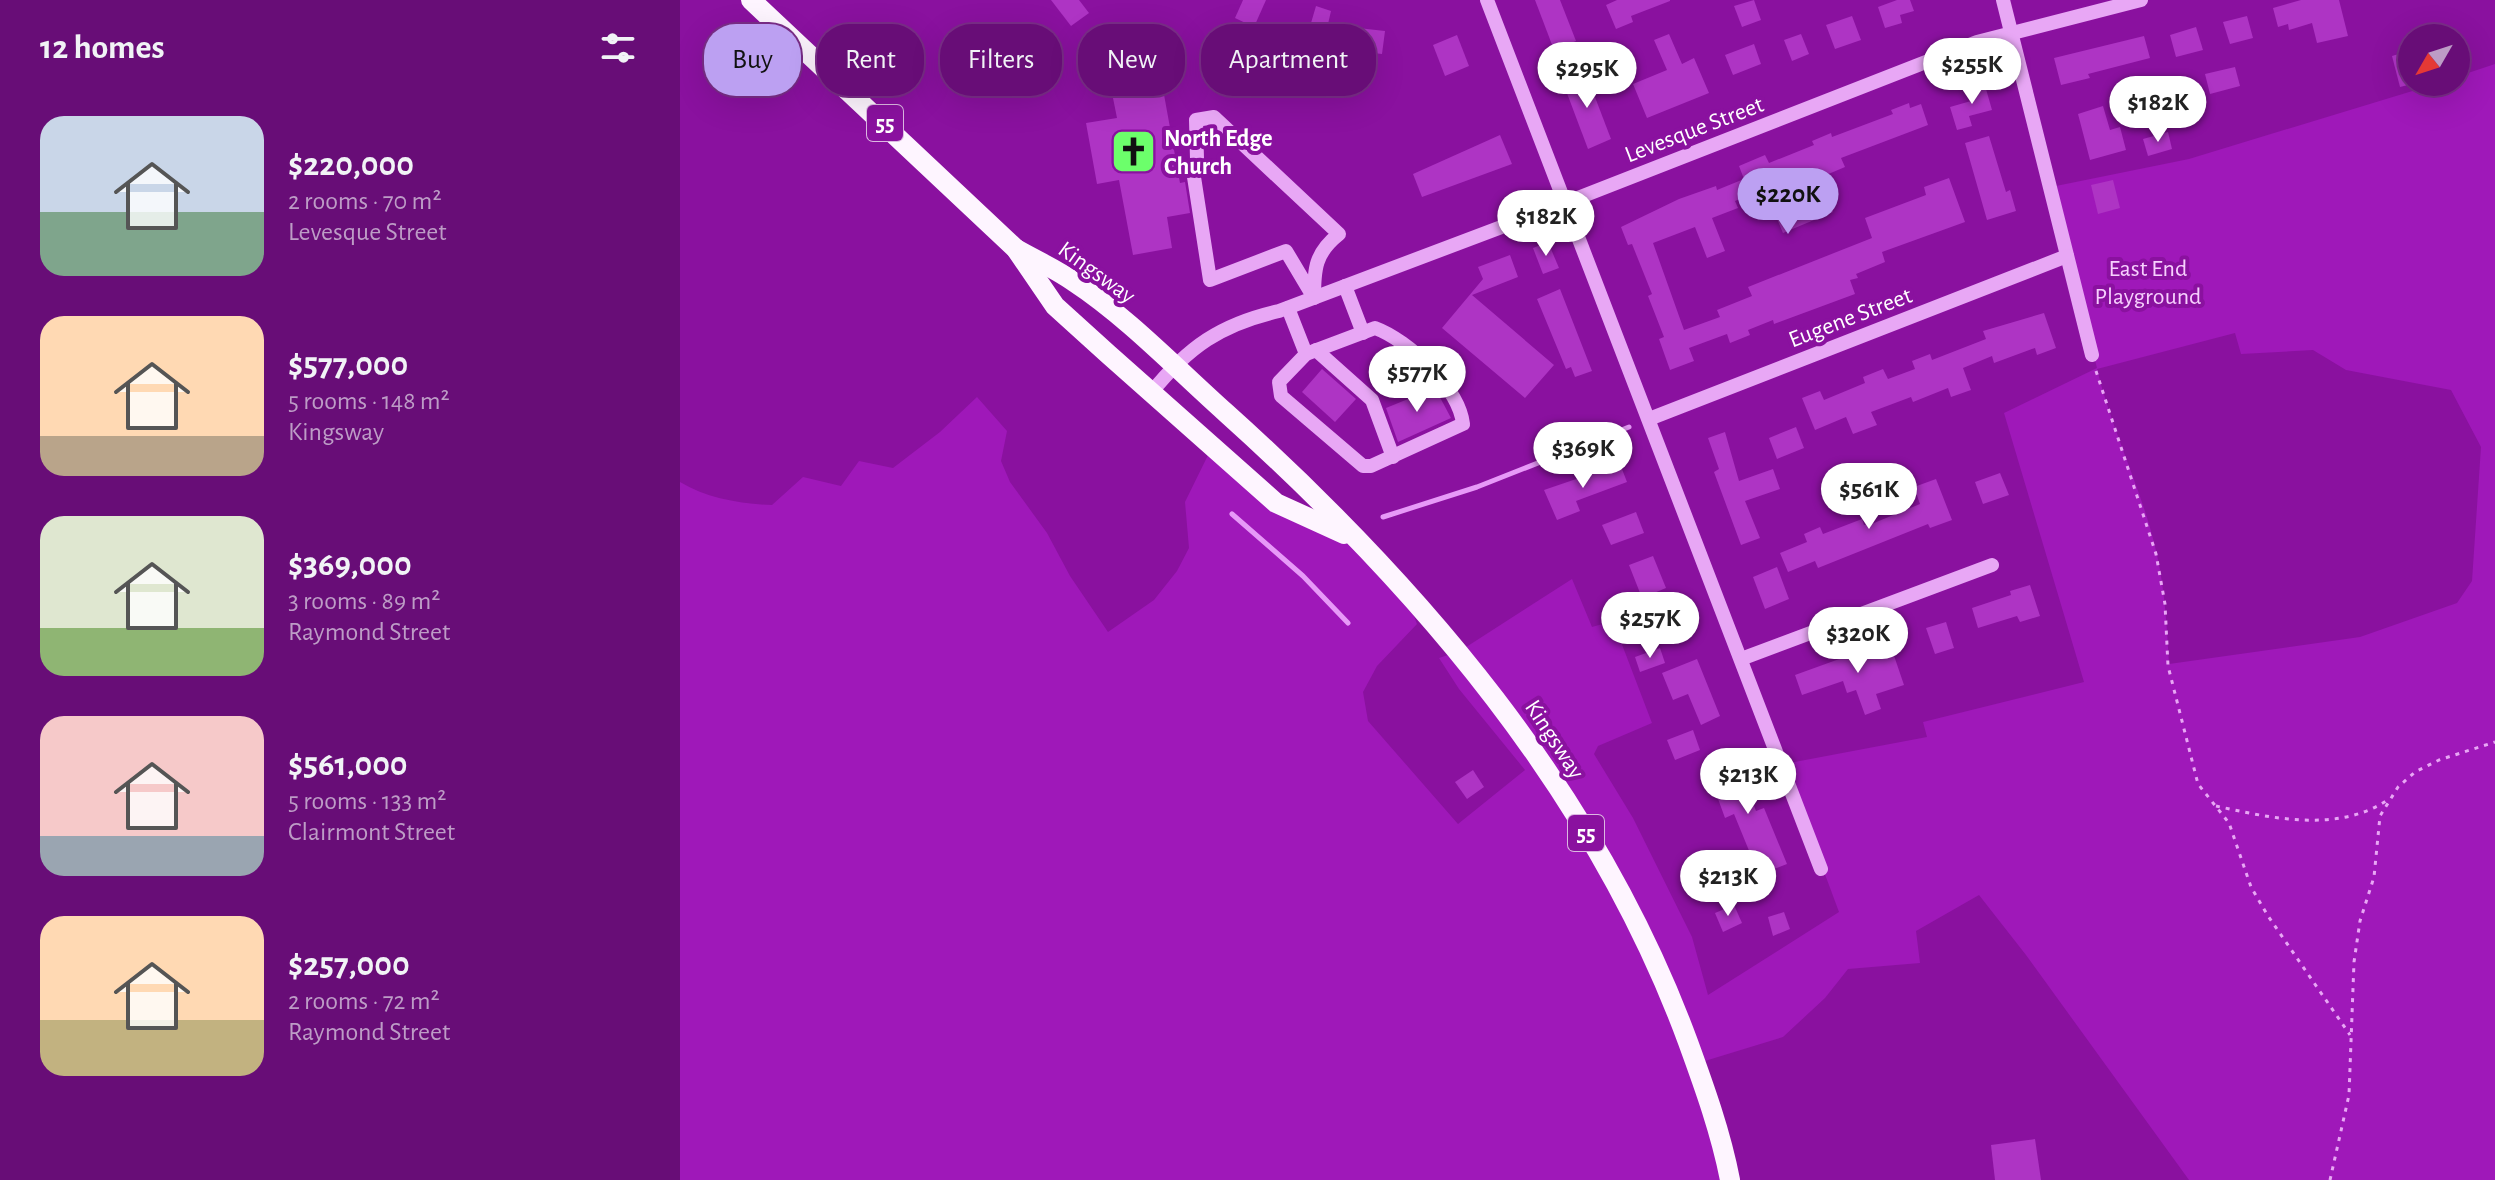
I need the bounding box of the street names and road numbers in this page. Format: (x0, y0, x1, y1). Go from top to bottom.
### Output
street label: Levesque Street (1622, 92, 1767, 167)
road number: 55 (867, 105, 903, 141)
street label: Kingsway (1053, 237, 1139, 309)
street label: Eugene Street (1785, 283, 1916, 352)
street label: Kingsway (1520, 696, 1588, 783)
road number: 55 (1568, 815, 1604, 851)

